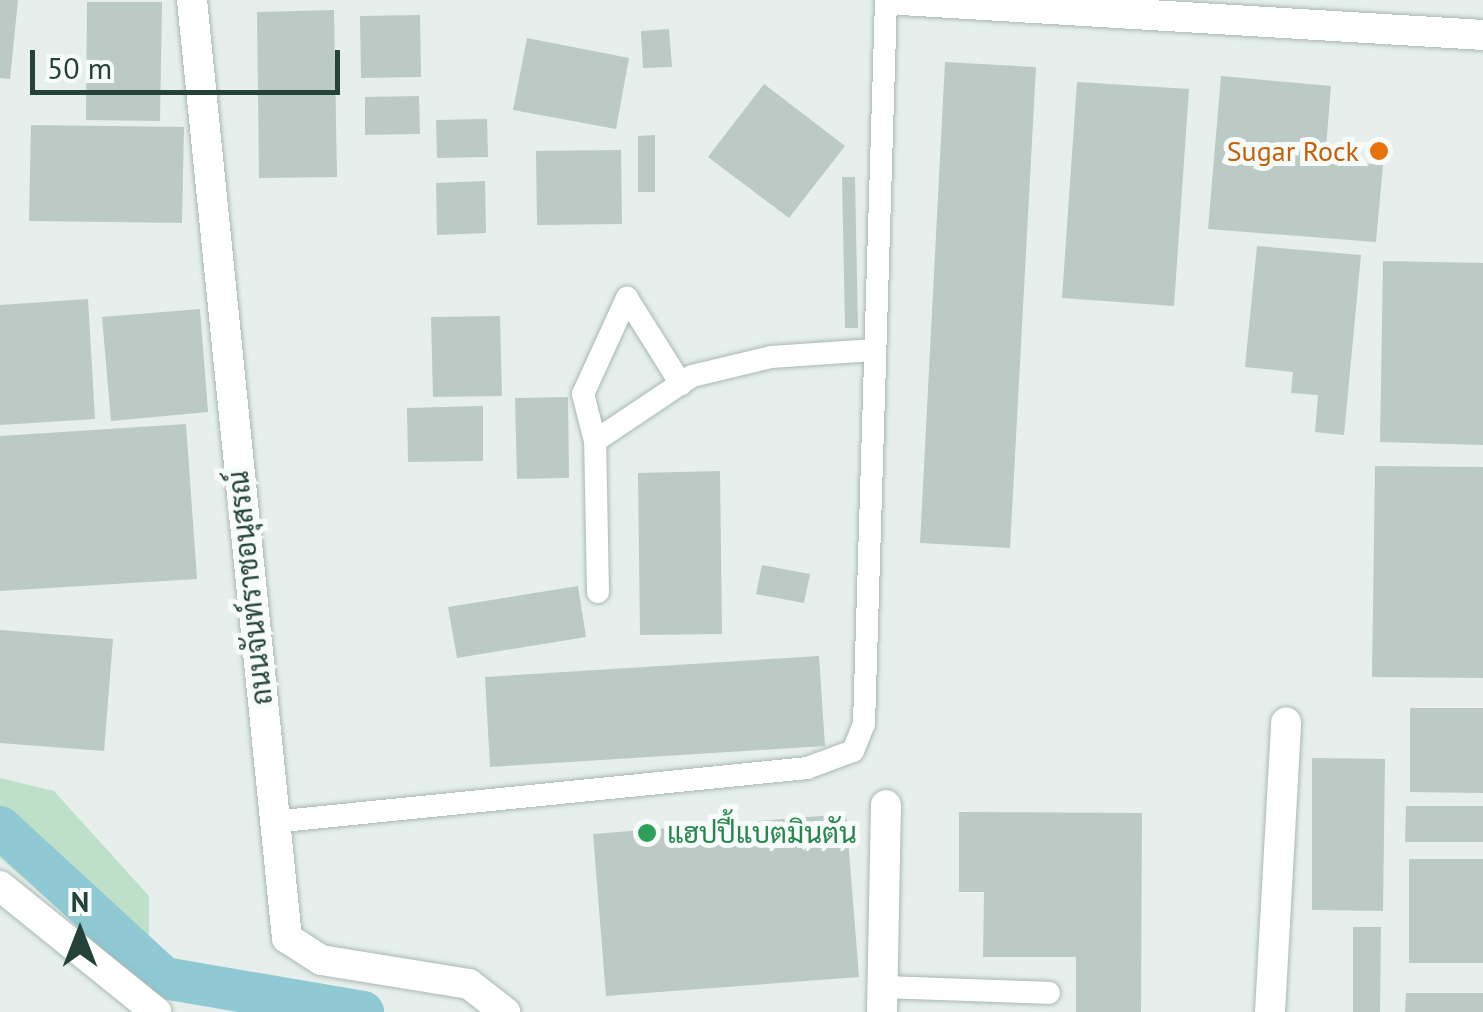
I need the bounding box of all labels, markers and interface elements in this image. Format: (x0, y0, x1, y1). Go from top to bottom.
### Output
scale bar (35, 30, 345, 92)
text: 50 m (47, 48, 112, 87)
place label: Sugar Rock (1227, 134, 1359, 168)
marker: Sugar Rock (1368, 140, 1390, 162)
street label: ถนนจันท์ราชอนุสรณ์ (221, 469, 279, 707)
place label: แฮปปี้แบตมินตัน (667, 816, 857, 850)
marker: แฮปปี้แบตมินตัน (636, 822, 658, 844)
north arrow (30, 882, 130, 982)
text: N (71, 883, 89, 920)

